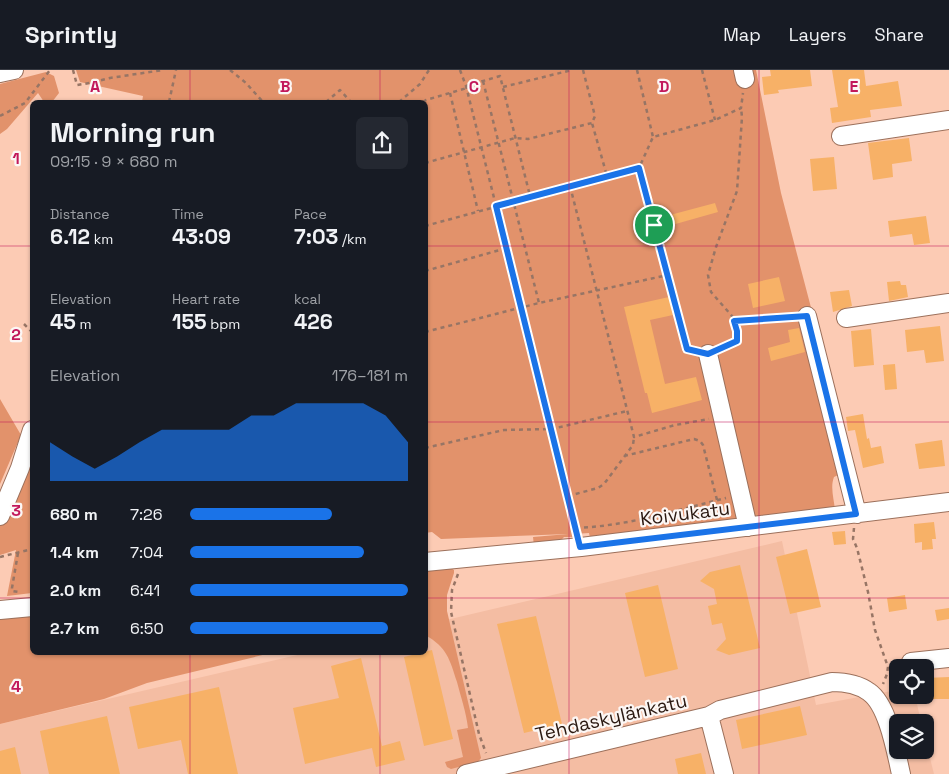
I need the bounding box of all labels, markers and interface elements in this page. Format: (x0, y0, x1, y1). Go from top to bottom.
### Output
text: Sprintly (25, 19, 117, 50)
text: Map (723, 23, 761, 46)
text: Layers (789, 23, 846, 46)
text: Share (874, 23, 924, 46)
text: A (90, 76, 100, 97)
text: B (280, 76, 290, 97)
text: C (469, 76, 479, 97)
text: D (659, 76, 669, 97)
text: E (850, 76, 859, 97)
text: Morning run (50, 114, 215, 150)
button: share (356, 117, 408, 169)
text: 1 (12, 148, 20, 169)
text: 09:15 · 9 × 680 m (50, 151, 177, 172)
pin (633, 204, 675, 246)
text: Distance (50, 205, 110, 223)
text: Time (172, 205, 204, 223)
text: Pace (294, 205, 327, 223)
icon: arrive (640, 211, 668, 239)
text: 6.12 (50, 223, 90, 250)
text: 43:09 (172, 223, 231, 250)
text: 7:03 (294, 223, 338, 250)
text: km (90, 230, 113, 248)
text: /km (338, 230, 367, 248)
text: Elevation (50, 290, 111, 308)
text: Heart rate (172, 290, 240, 308)
text: kcal (294, 290, 321, 308)
text: 45 (50, 308, 76, 335)
text: 155 (172, 308, 207, 335)
text: 426 (294, 308, 333, 335)
text: m (76, 315, 92, 333)
text: bpm (207, 315, 240, 333)
text: 2 (11, 324, 21, 345)
text: Elevation (50, 365, 120, 386)
text: 176–181 m (332, 365, 408, 386)
street label: Koivukatu (639, 496, 731, 531)
text: 3 (11, 500, 21, 521)
text: 680 m (50, 504, 98, 525)
text: 7:26 (130, 504, 163, 525)
text: 1.4 km (50, 542, 99, 563)
text: 7:04 (130, 542, 163, 563)
text: 2.0 km (50, 580, 101, 601)
text: 6:41 (130, 580, 160, 601)
text: 2.7 km (50, 618, 99, 639)
text: 6:50 (130, 618, 164, 639)
map controls (889, 659, 934, 759)
button: locate (889, 659, 934, 704)
text: 4 (11, 676, 21, 697)
street label: Tehdaskylänkatu (533, 688, 689, 747)
button: layers (889, 714, 934, 759)

